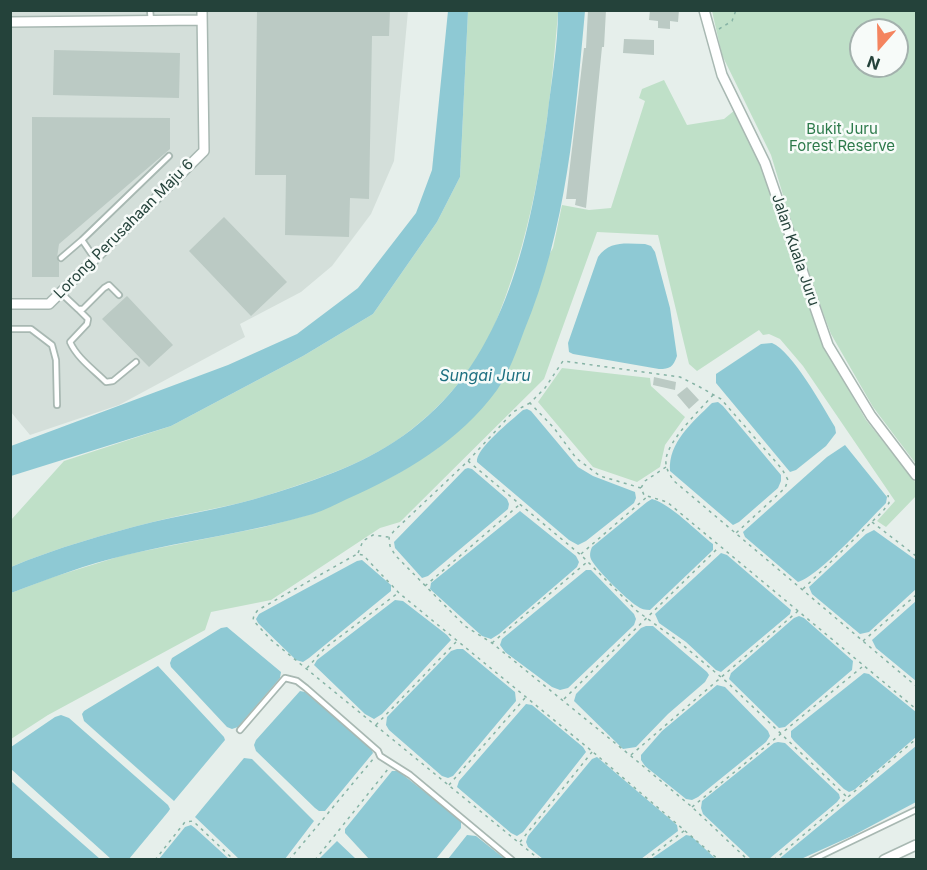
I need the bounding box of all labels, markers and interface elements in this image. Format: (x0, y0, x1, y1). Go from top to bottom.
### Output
north arrow (849, 18, 909, 78)
text: N (864, 52, 883, 75)
park label: Bukit Juru Forest Reserve (789, 120, 895, 155)
street label: Lorong Perusahaan Maju 6 (50, 155, 198, 303)
street label: Jalan Kuala Juru (767, 192, 823, 308)
water label: Sungai Juru (439, 366, 531, 386)

